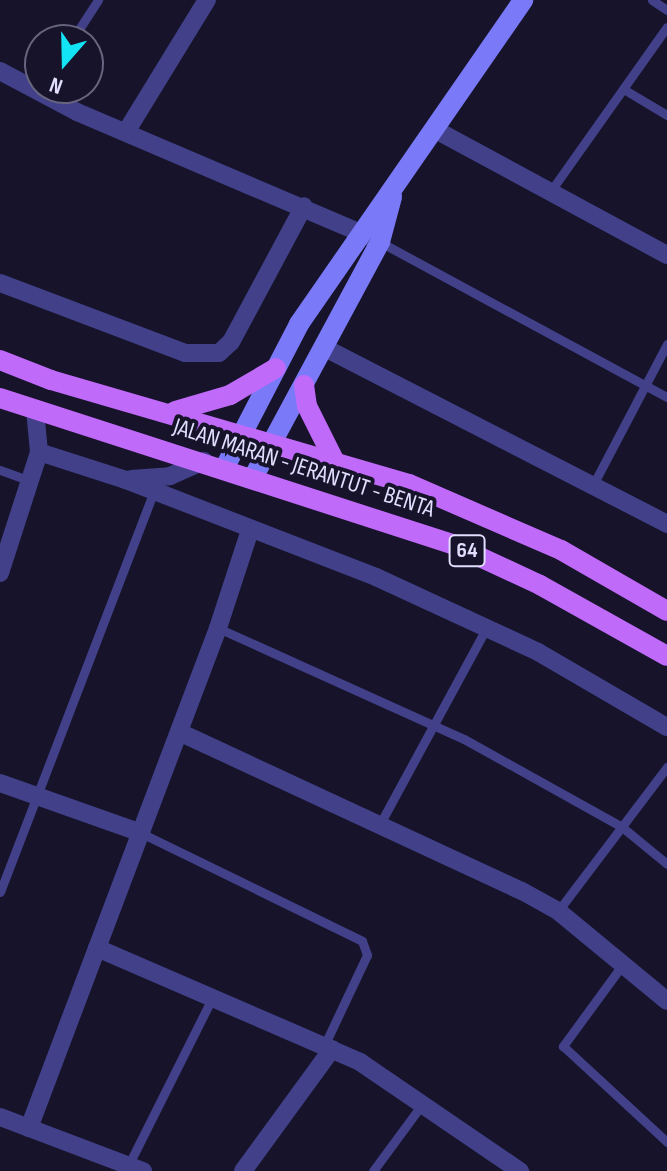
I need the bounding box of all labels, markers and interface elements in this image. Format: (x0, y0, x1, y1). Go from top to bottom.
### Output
north arrow (24, 24, 104, 104)
text: N (46, 70, 66, 100)
street label: JALAN MARAN - JERANTUT - BENTA (170, 412, 438, 524)
road number: 64 (447, 533, 487, 569)

